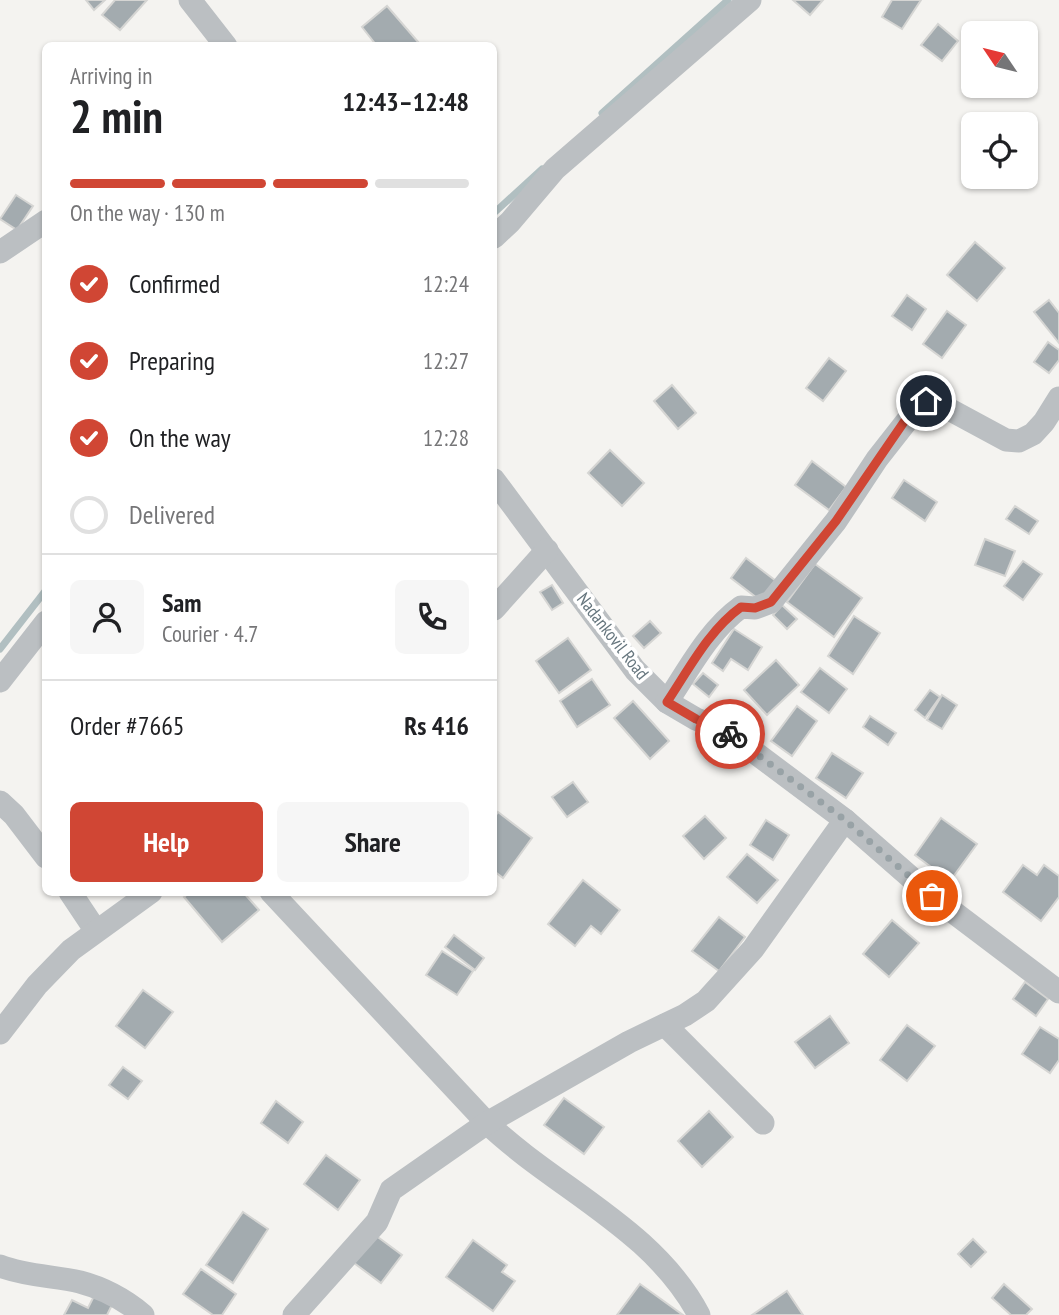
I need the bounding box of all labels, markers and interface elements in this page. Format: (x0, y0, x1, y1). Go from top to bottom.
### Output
north arrow (961, 21, 1038, 98)
map controls (961, 21, 1038, 189)
text: Arriving in (70, 61, 152, 90)
text: 12:43–12:48 (342, 85, 469, 118)
text: 2 min (70, 86, 163, 146)
button: locate (961, 112, 1038, 189)
text: On the way · 130 m (70, 198, 225, 227)
icon: check (70, 265, 108, 303)
text: Confirmed (129, 267, 220, 300)
text: 12:24 (423, 269, 469, 298)
icon: check (70, 342, 108, 380)
text: Preparing (129, 344, 215, 377)
text: 12:27 (423, 346, 469, 375)
pin (896, 371, 956, 431)
icon: home (907, 382, 945, 420)
icon: check (70, 419, 108, 457)
text: On the way (129, 421, 231, 454)
text: 12:28 (423, 423, 469, 452)
text: Delivered (129, 498, 215, 531)
button: person (70, 580, 144, 654)
button: phone (395, 580, 469, 654)
text: Sam (162, 586, 201, 619)
street label: Nadankovil Road (572, 588, 654, 684)
text: Courier · 4.7 (162, 619, 258, 648)
courier (695, 699, 765, 769)
text: Order #7665 (70, 709, 185, 742)
text: Rs 416 (404, 709, 469, 742)
icon: bike (711, 715, 749, 753)
button: Help (70, 802, 263, 882)
button: Share (277, 802, 469, 882)
pin (902, 866, 962, 926)
icon: bag (913, 877, 951, 915)

